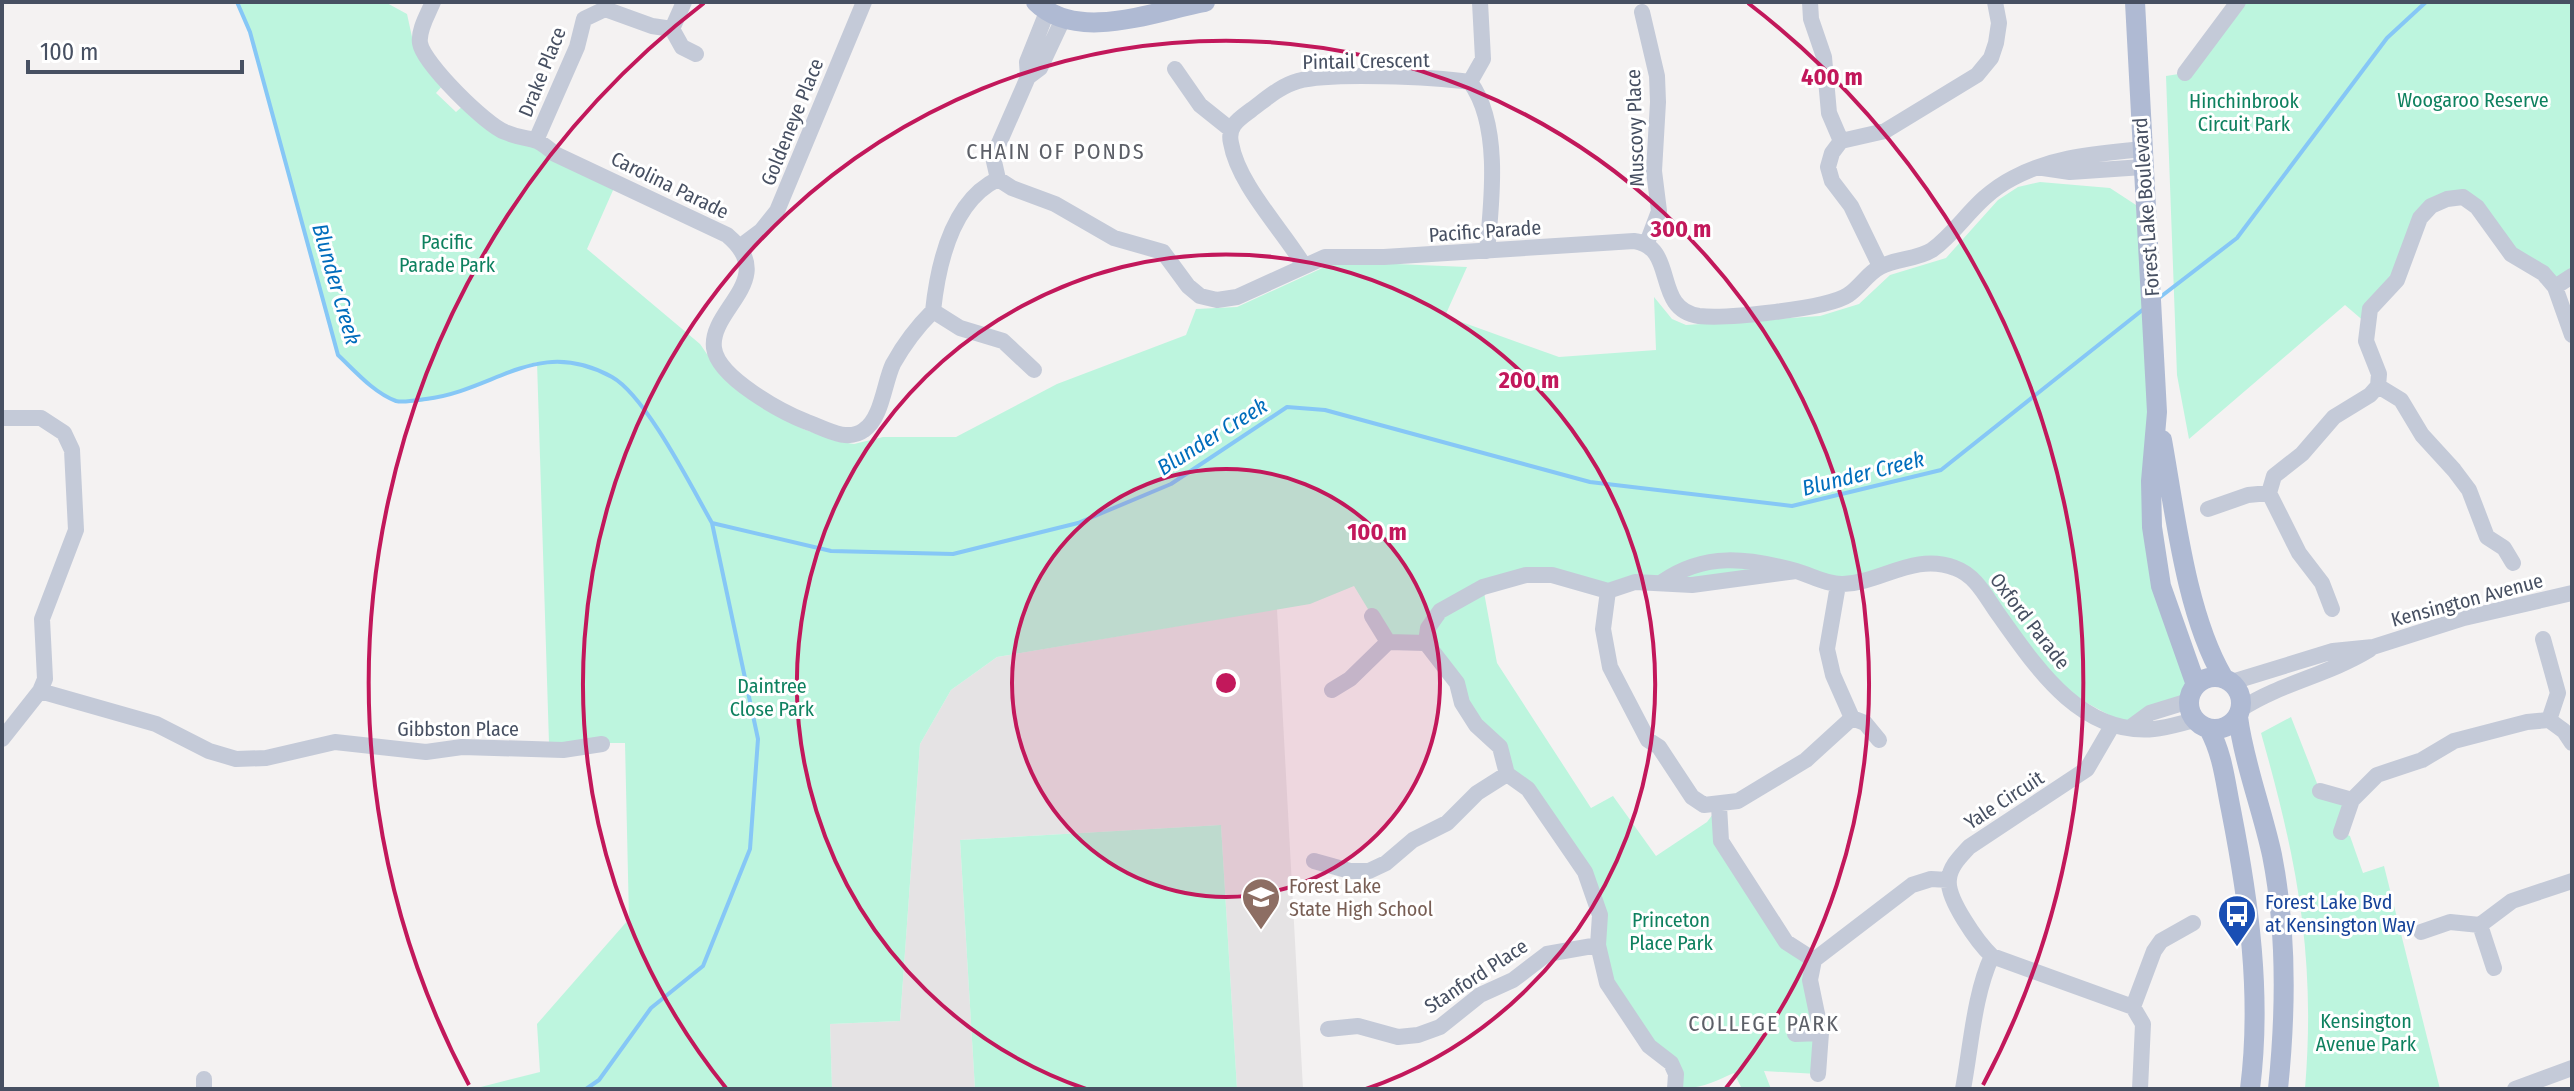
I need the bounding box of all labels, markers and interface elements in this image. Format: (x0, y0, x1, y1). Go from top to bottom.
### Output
scale bar (28, 24, 242, 74)
street label: Drake Place (513, 24, 571, 120)
text: 100 m (40, 38, 98, 66)
street label: Pintail Crescent (1302, 48, 1430, 74)
street label: Goldeneye Place (756, 55, 828, 189)
text: 400 m (1801, 63, 1863, 91)
street label: Muscovy Place (1621, 69, 1649, 187)
park label: Woogaroo Reserve (2397, 88, 2549, 112)
park label: Hinchinbrook Circuit Park (2189, 89, 2300, 136)
street label: Forest Lake Boulevard (2128, 117, 2164, 297)
district label: CHAIN OF PONDS (966, 138, 1146, 165)
street label: Carolina Parade (607, 146, 733, 224)
street label: Pacific Parade (1428, 215, 1542, 247)
text: 300 m (1650, 215, 1711, 243)
water label: Blunder Creek (306, 220, 367, 348)
park label: Pacific Parade Park (399, 230, 496, 277)
text: 200 m (1498, 366, 1559, 394)
water label: Blunder Creek (1152, 392, 1272, 481)
water label: Blunder Creek (1799, 445, 1927, 502)
text: 100 m (1347, 518, 1407, 546)
street label: Oxford Parade (1985, 568, 2075, 674)
street label: Kensington Avenue (2388, 568, 2546, 632)
centre of rings (1212, 669, 1240, 697)
park label: Daintree Close Park (730, 674, 815, 721)
street label: Gibbston Place (397, 717, 519, 741)
street label: Yale Circuit (1960, 765, 2049, 835)
place label: Forest Lake State High School (1289, 874, 1433, 921)
school or university icon: Forest Lake State High School (1240, 876, 1282, 931)
place label: Forest Lake Bvd at Kensington Way (2265, 890, 2415, 937)
bus stop icon: Forest Lake Bvd at Kensington Way (2216, 893, 2258, 948)
park label: Princeton Place Park (1629, 908, 1713, 955)
street label: Stanford Place (1420, 934, 1532, 1018)
park label: Kensington Avenue Park (2316, 1009, 2417, 1056)
district label: COLLEGE PARK (1688, 1010, 1840, 1037)

